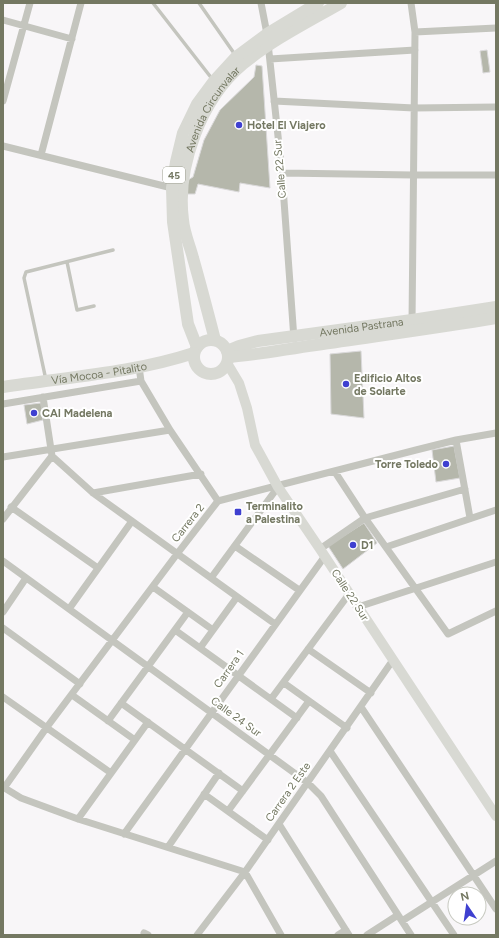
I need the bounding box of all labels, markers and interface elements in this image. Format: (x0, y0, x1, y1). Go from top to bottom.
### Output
street label: Avenida Circunvalar (183, 63, 243, 154)
place label: Hotel El Viajero (247, 119, 326, 132)
marker: Hotel El Viajero (234, 120, 244, 130)
street label: Calle 22 Sur (271, 139, 289, 199)
road number: 45 (163, 167, 185, 183)
street label: Avenida Pastrana (319, 315, 404, 339)
street label: Vía Mocoa - Pitalito (50, 359, 148, 387)
place label: Edificio Altos de Solarte (354, 372, 421, 398)
marker: Edificio Altos de Solarte (341, 379, 351, 389)
place label: CAI Madelena (42, 407, 113, 420)
marker: CAI Madelena (29, 408, 39, 418)
place label: Torre Toledo (375, 458, 439, 471)
marker: Torre Toledo (441, 459, 451, 469)
place label: Terminalito a Palestina (246, 500, 303, 526)
street label: Carrera 2 (169, 501, 207, 545)
marker: Terminalito a Palestina (233, 507, 243, 517)
place label: D1 (361, 539, 373, 552)
marker: D1 (348, 540, 358, 550)
street label: Calle 22 Sur (329, 567, 372, 623)
street label: Carrera 1 (211, 647, 247, 691)
street label: Calle 24 Sur (208, 694, 264, 740)
street label: Carrera 2 Este (263, 760, 313, 824)
north arrow (447, 886, 487, 926)
text: N (459, 889, 470, 904)

